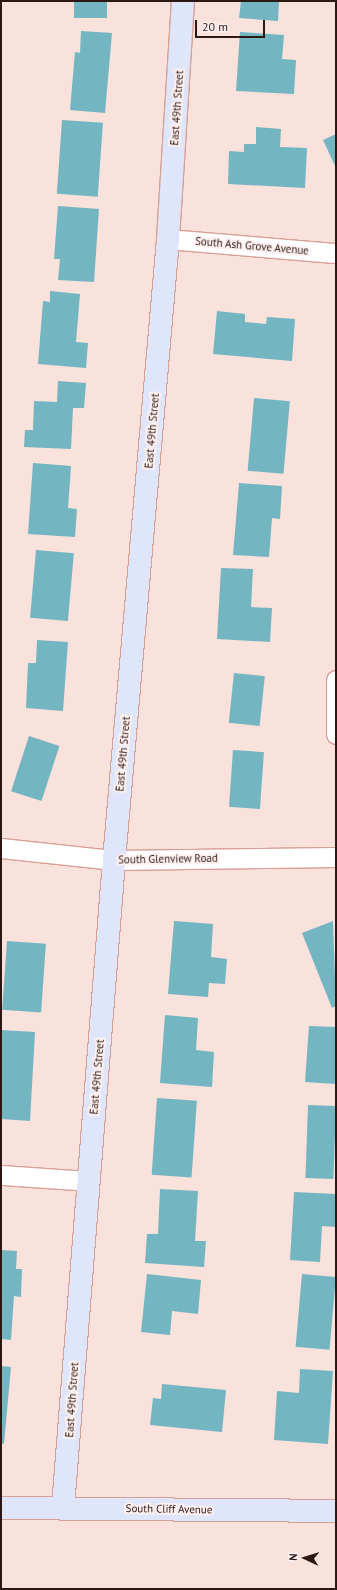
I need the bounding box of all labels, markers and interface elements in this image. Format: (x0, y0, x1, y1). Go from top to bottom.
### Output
scale bar (197, 12, 267, 38)
text: 20 m (202, 19, 228, 34)
street label: East 49th Street (168, 70, 186, 146)
street label: South Ash Grove Avenue (194, 234, 310, 258)
street label: East 49th Street (142, 393, 162, 469)
street label: East 49th Street (113, 716, 133, 792)
street label: South Glenview Road (118, 852, 218, 866)
street label: East 49th Street (87, 1039, 107, 1115)
street label: East 49th Street (63, 1362, 81, 1438)
street label: South Cliff Avenue (125, 1502, 213, 1516)
north arrow (285, 1538, 325, 1578)
text: N (286, 1553, 300, 1561)

